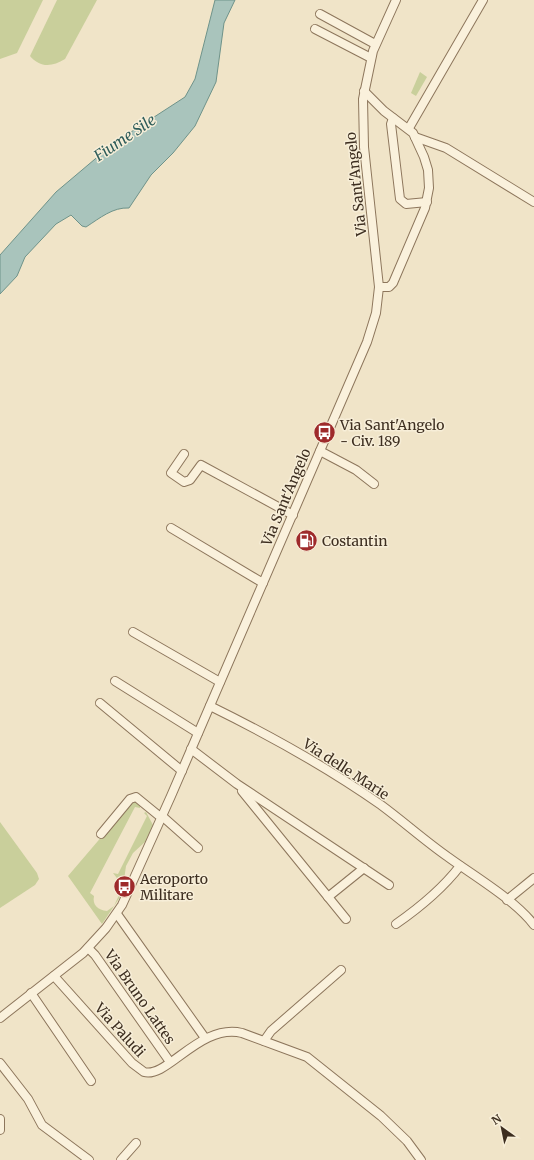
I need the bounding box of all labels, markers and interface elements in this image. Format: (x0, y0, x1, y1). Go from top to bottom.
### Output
water label: Fiume Sile (89, 110, 160, 166)
street label: Via Sant'Angelo (342, 131, 371, 238)
place label: Via Sant'Angelo - Civ. 189 (339, 416, 444, 450)
bus stop icon: Via Sant'Angelo - Civ. 189 (312, 420, 338, 446)
street label: Via Sant'Angelo (257, 445, 315, 549)
fuel station icon: Costantin (294, 528, 320, 554)
place label: Costantin (322, 532, 388, 550)
street label: Via delle Marie (299, 734, 393, 804)
place label: Aeroporto Militare (139, 870, 208, 904)
bus stop icon: Aeroporto Militare (111, 874, 137, 900)
street label: Via Bruno Lattes (100, 945, 179, 1048)
street label: Via Paludi (90, 998, 149, 1061)
north arrow (482, 1108, 522, 1148)
text: N (489, 1111, 504, 1128)

